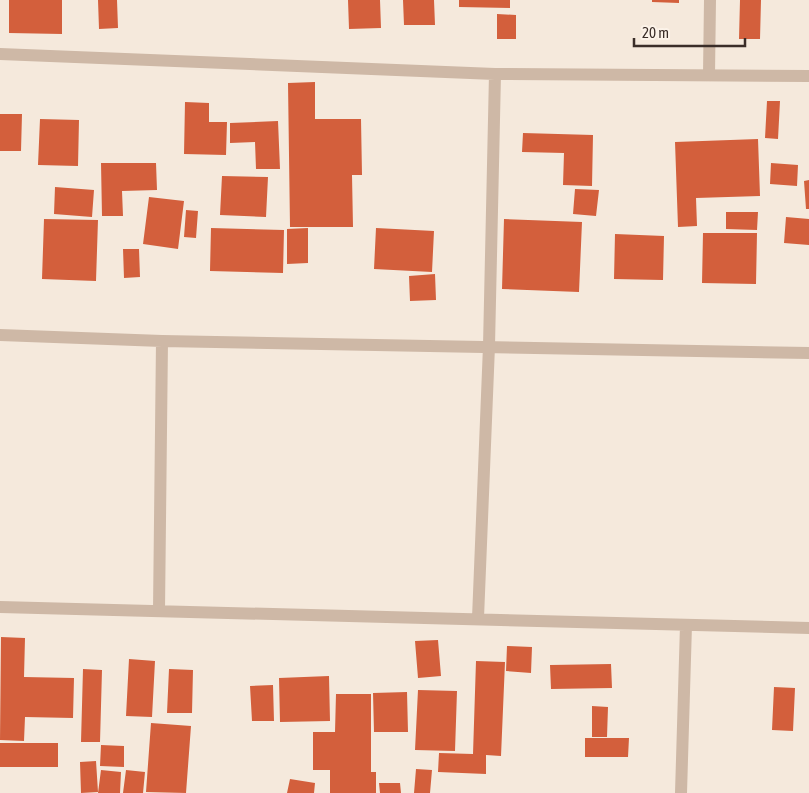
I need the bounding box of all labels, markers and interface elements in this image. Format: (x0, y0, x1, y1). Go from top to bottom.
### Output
scale bar (634, 15, 745, 47)
text: 20 m (642, 24, 669, 41)

